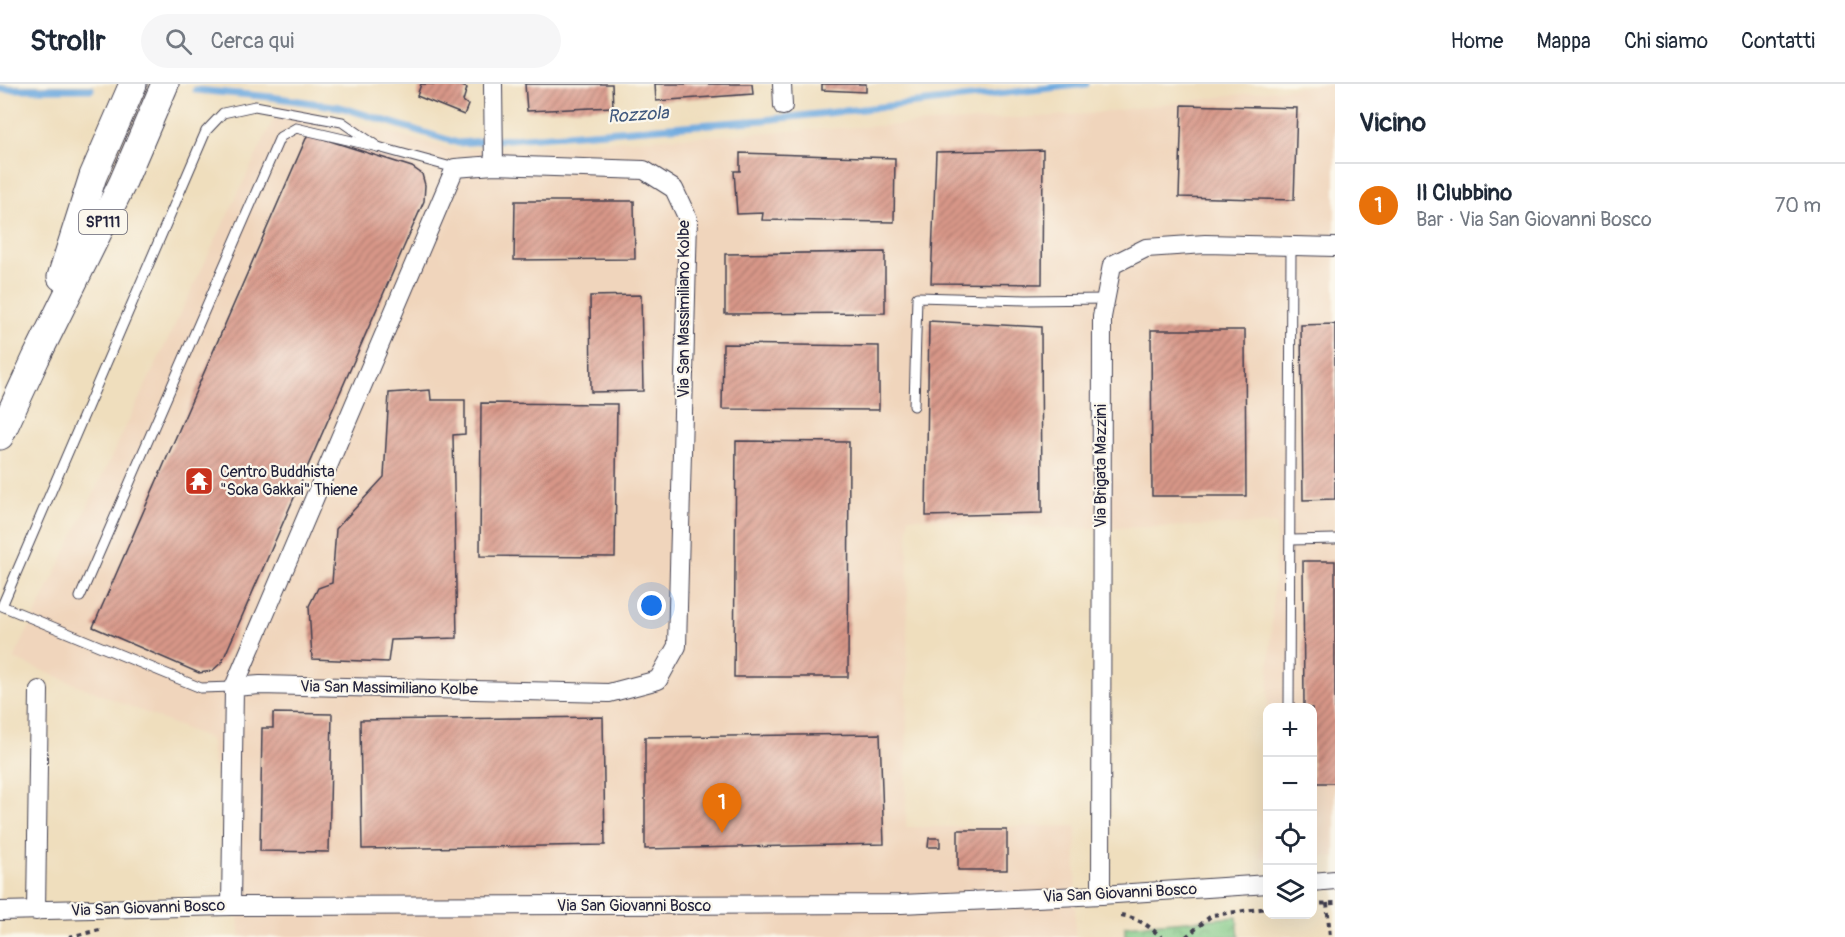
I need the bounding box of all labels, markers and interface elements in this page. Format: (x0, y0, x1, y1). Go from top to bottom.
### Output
search box (141, 14, 561, 68)
text: Strollr (30, 24, 105, 59)
icon: search (162, 25, 195, 58)
text: Cerca qui (210, 27, 294, 55)
text: Home (1450, 28, 1503, 55)
text: Mappa (1536, 28, 1591, 55)
text: Chi siamo (1624, 28, 1708, 55)
text: Contatti (1741, 28, 1815, 55)
water label: Rozzola (607, 101, 671, 129)
text: Vicino (1359, 107, 1426, 139)
text: Il Clubbino (1416, 179, 1512, 207)
text: 1 (1375, 193, 1382, 218)
text: 70 m (1775, 193, 1821, 218)
text: Bar · Via San Giovanni Bosco (1416, 207, 1652, 232)
road number: SP111 (79, 210, 127, 234)
street label: Via San Massimiliano Kolbe (674, 220, 694, 398)
street label: Via Brigata Mazzini (1091, 404, 1111, 528)
place label: Centro Buddhista "Soka Gakkai" Thiene (220, 462, 358, 500)
temple icon: Centro Buddhista "Soka Gakkai" Thiene (183, 465, 215, 497)
your location (637, 591, 666, 620)
street label: Via San Massimiliano Kolbe (300, 676, 478, 700)
map controls (1263, 703, 1317, 919)
button: + (1263, 703, 1317, 757)
button: − (1263, 757, 1317, 811)
pin: 1 (702, 784, 742, 833)
button: locate (1263, 811, 1317, 865)
button: layers (1263, 865, 1317, 919)
street label: Via San Giovanni Bosco (1042, 879, 1198, 907)
street label: Via San Giovanni Bosco (71, 895, 226, 921)
street label: Via San Giovanni Bosco (557, 896, 712, 916)

